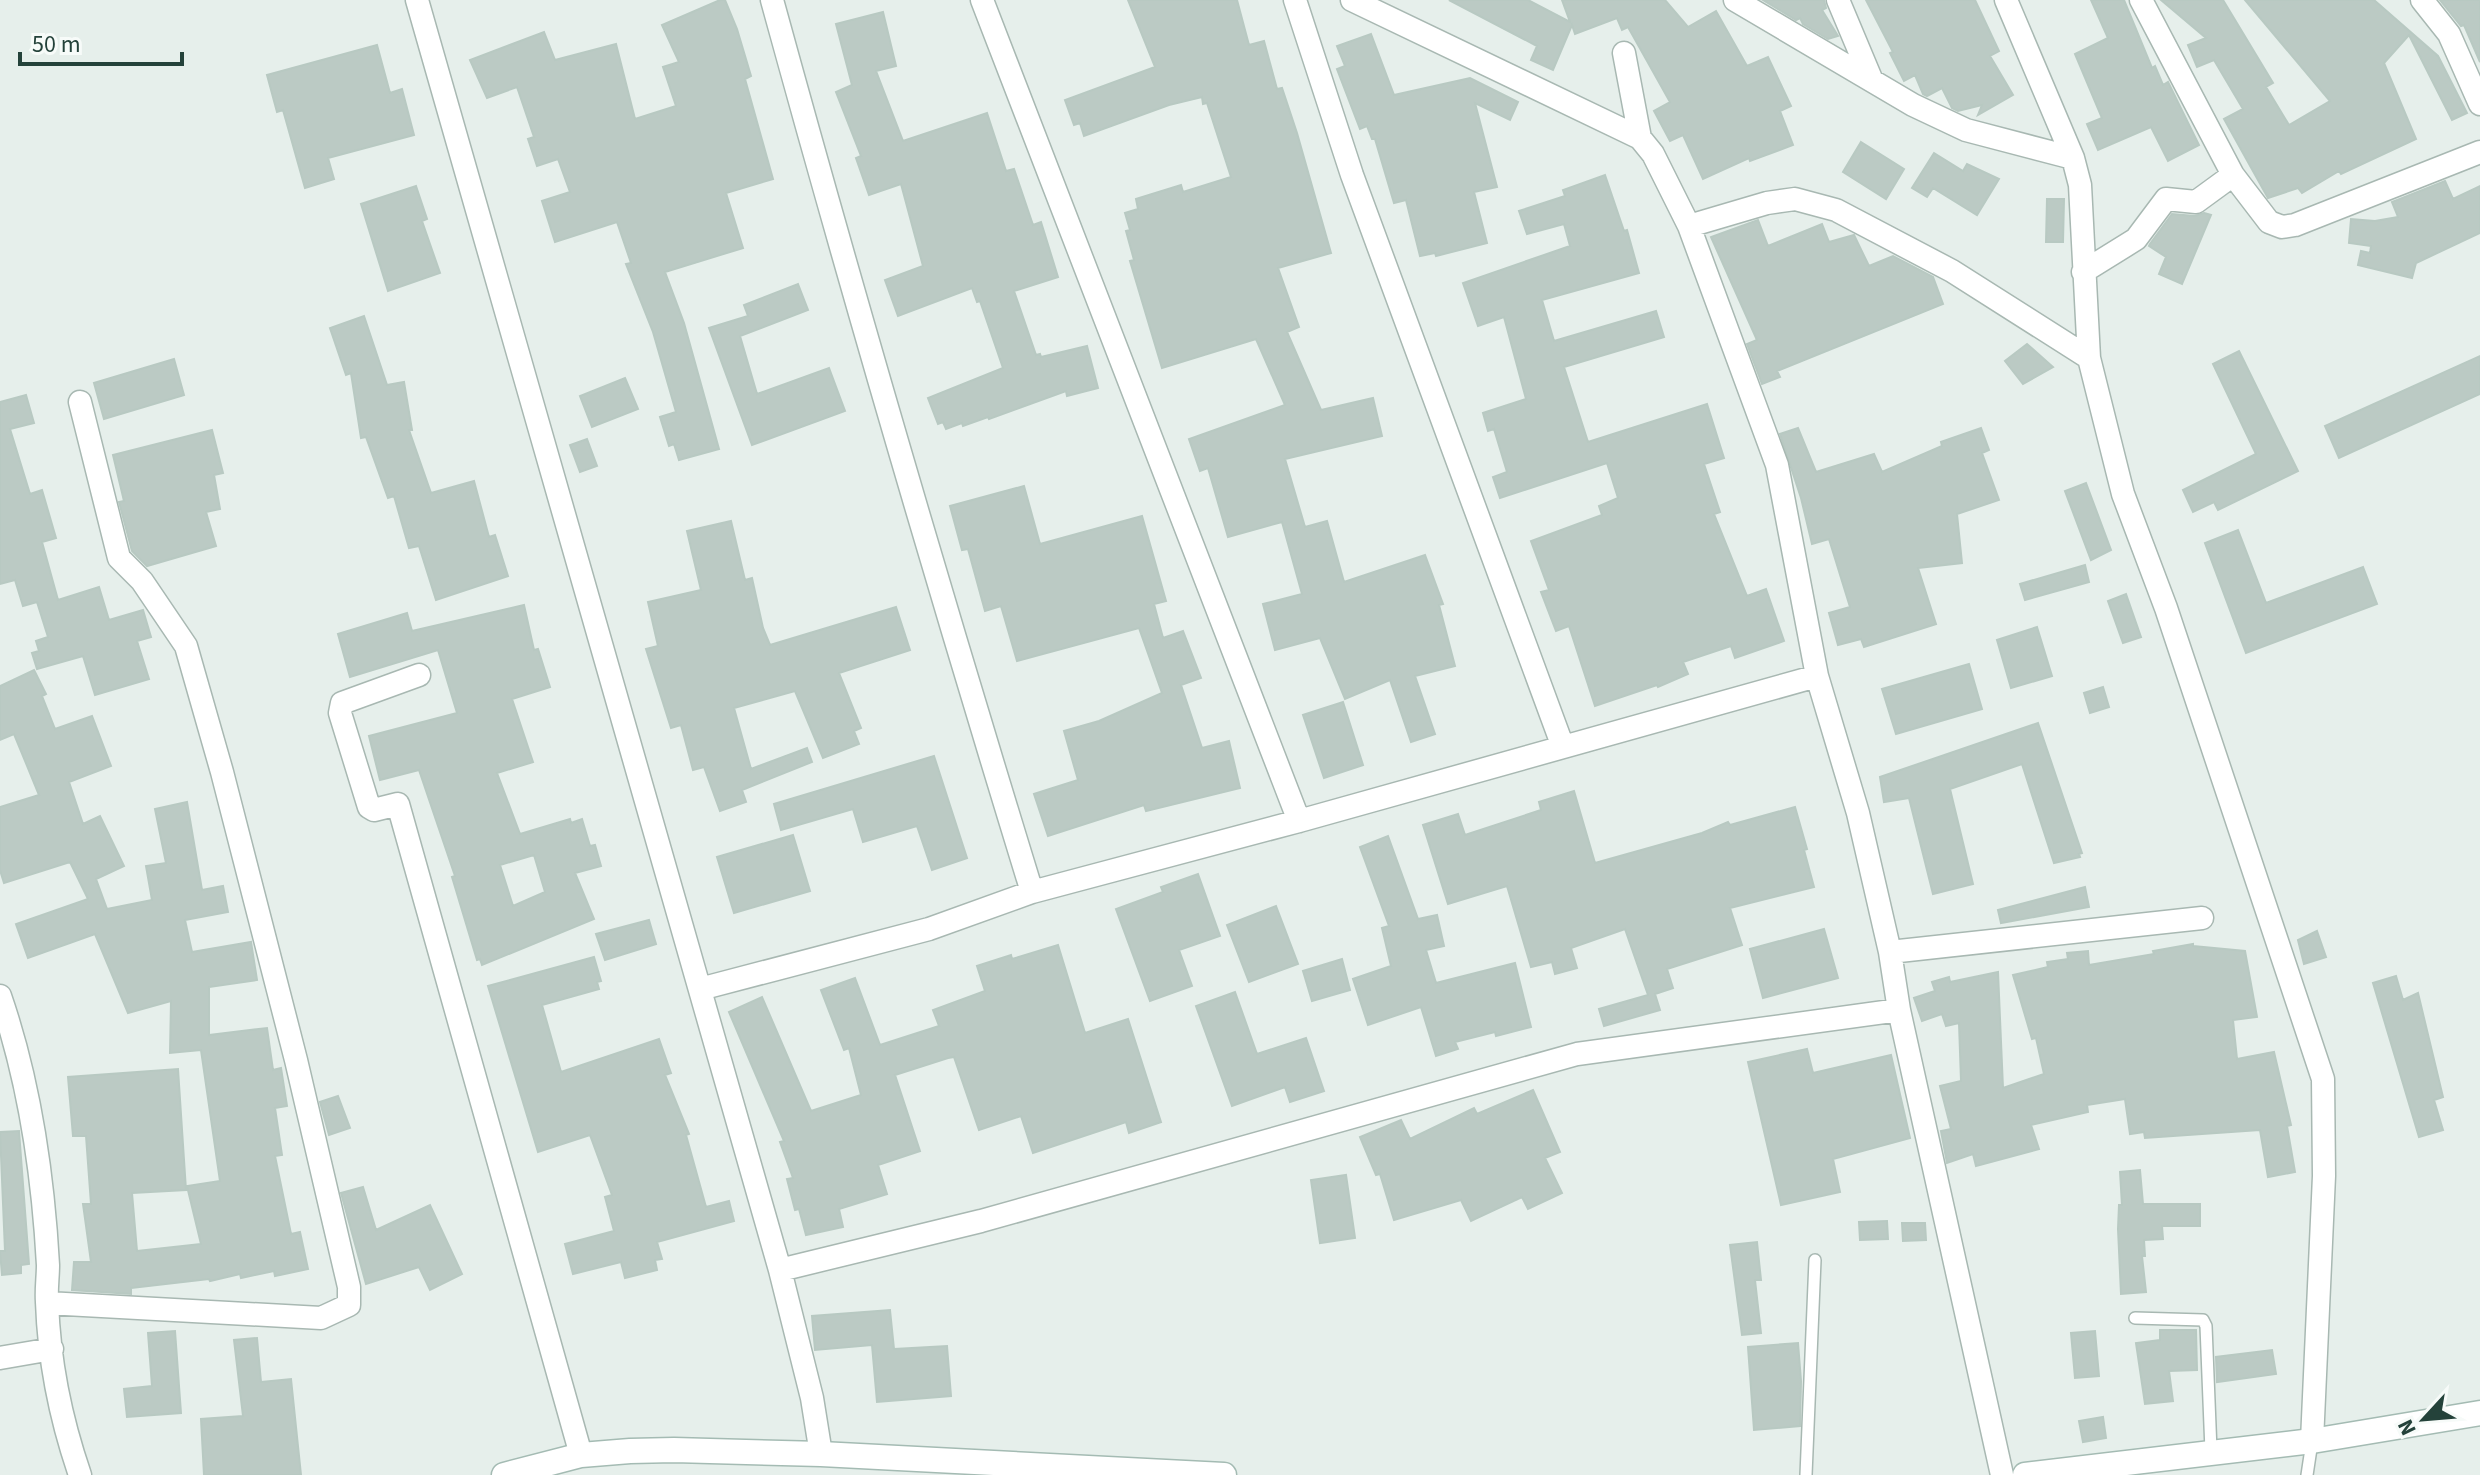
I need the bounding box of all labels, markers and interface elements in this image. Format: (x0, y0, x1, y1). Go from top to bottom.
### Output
scale bar (20, 16, 182, 66)
text: 50 m (32, 27, 81, 62)
north arrow (2384, 1379, 2464, 1459)
text: N (2389, 1414, 2425, 1441)

